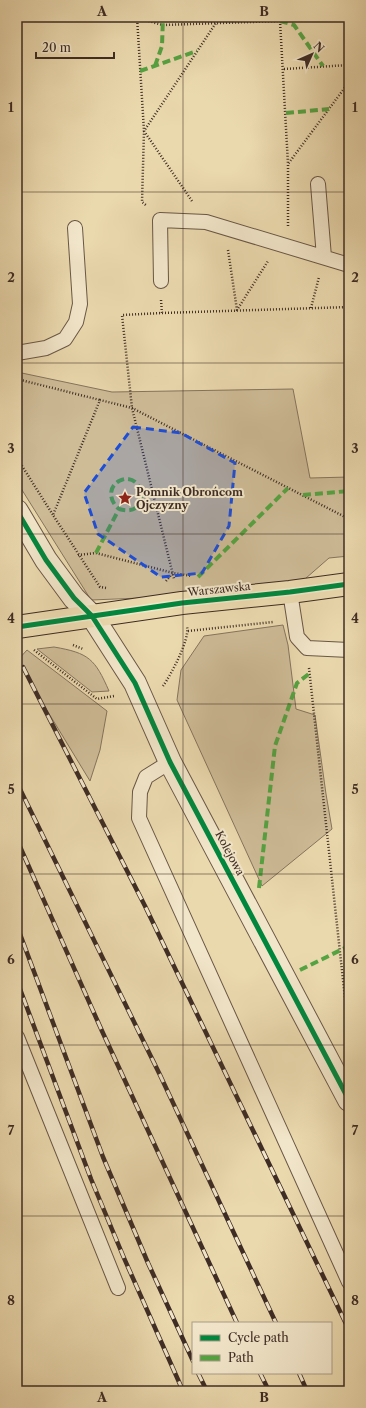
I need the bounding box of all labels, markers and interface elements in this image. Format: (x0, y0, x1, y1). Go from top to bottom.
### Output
text: A (96, 3, 108, 19)
text: B (259, 3, 269, 19)
scale bar (36, 34, 114, 60)
north arrow (292, 34, 332, 74)
text: N (311, 39, 328, 56)
text: 20 m (42, 40, 71, 55)
text: 1 (8, 99, 14, 115)
text: 1 (352, 99, 358, 115)
text: 2 (7, 269, 15, 285)
text: 2 (351, 269, 359, 285)
text: 3 (7, 440, 15, 456)
text: 3 (351, 440, 359, 456)
place label: Pomnik Obrońcom Ojczyzny (136, 485, 243, 512)
place icon: Pomnik Obrońcom Ojczyzny (117, 490, 133, 506)
street label: Warszawska (186, 579, 251, 599)
text: 4 (7, 610, 15, 626)
text: 4 (351, 610, 359, 626)
text: 5 (7, 781, 15, 797)
text: 5 (351, 781, 359, 797)
street label: Kolejowa (212, 828, 248, 878)
text: 6 (7, 951, 15, 967)
text: 6 (351, 951, 359, 967)
text: 7 (8, 1122, 15, 1138)
text: 7 (352, 1122, 359, 1138)
text: 8 (7, 1292, 15, 1308)
text: 8 (351, 1292, 359, 1308)
legend (192, 1322, 332, 1374)
text: Cycle path (228, 1330, 289, 1345)
text: Path (228, 1350, 254, 1365)
text: A (96, 1389, 108, 1405)
text: B (259, 1389, 269, 1405)

